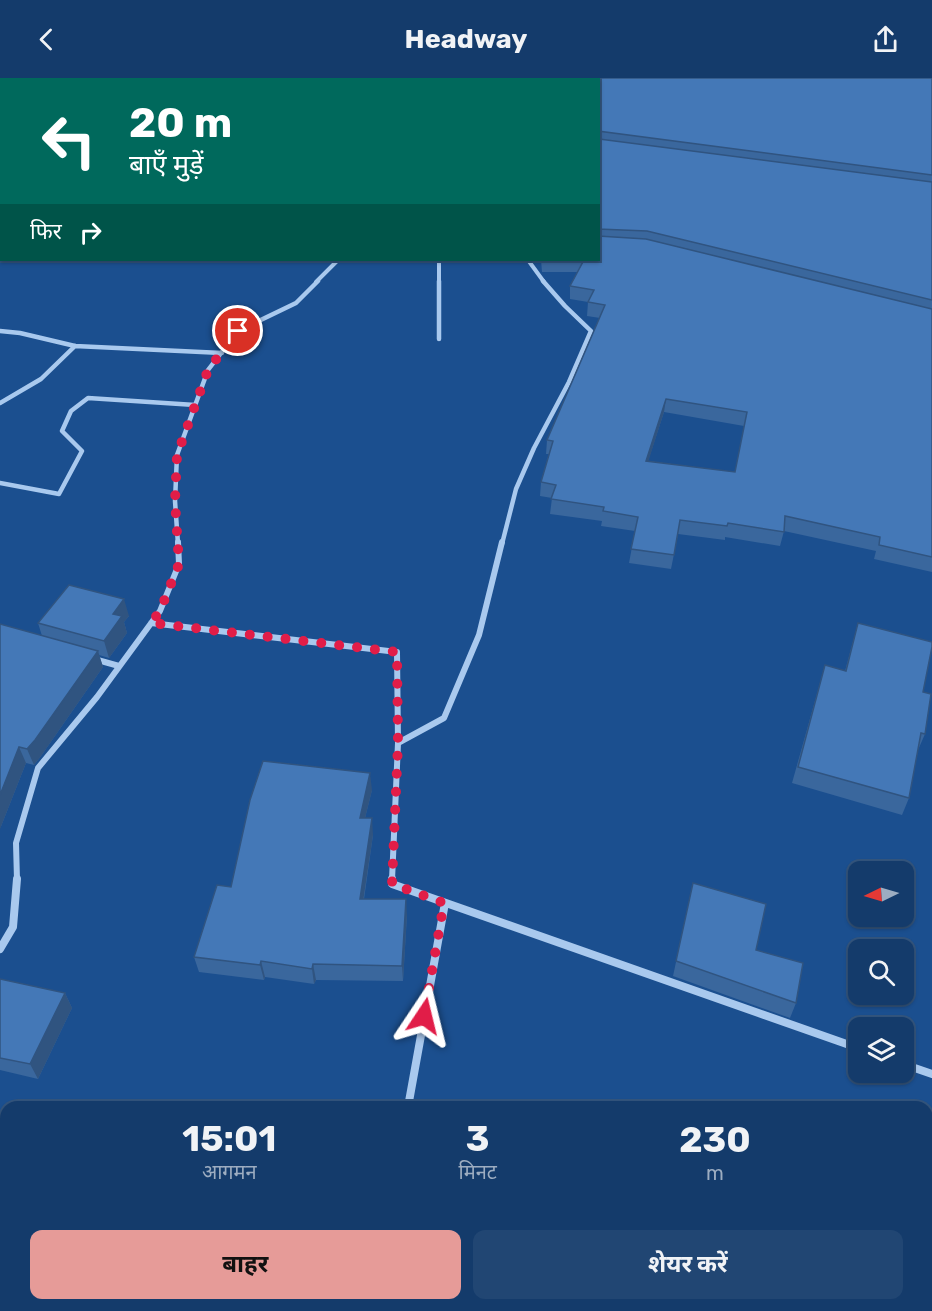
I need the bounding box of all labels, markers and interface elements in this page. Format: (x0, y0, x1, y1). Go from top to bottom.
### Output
icon: back (30, 23, 63, 56)
text: Headway (405, 23, 527, 55)
icon: share (869, 23, 902, 56)
text: 20 m (129, 98, 232, 148)
icon: left (30, 102, 108, 180)
text: बाएँ मुड़ें (129, 149, 204, 181)
icon: right (74, 216, 107, 249)
text: फिर (30, 218, 62, 245)
pin (212, 305, 263, 356)
icon: arrive (221, 314, 254, 347)
north arrow (848, 861, 914, 927)
map controls (848, 861, 914, 1083)
button: search (848, 939, 914, 1005)
position arrow (392, 984, 456, 1048)
button: layers (848, 1017, 914, 1083)
text: 15:01 (182, 1117, 276, 1160)
text: 3 (466, 1117, 490, 1160)
text: 230 (679, 1118, 751, 1161)
text: आगमन (202, 1160, 257, 1184)
text: मिनट (459, 1160, 497, 1184)
text: m (706, 1161, 724, 1185)
button: बाहर (30, 1230, 461, 1299)
button: शेयर करें (473, 1230, 903, 1299)

